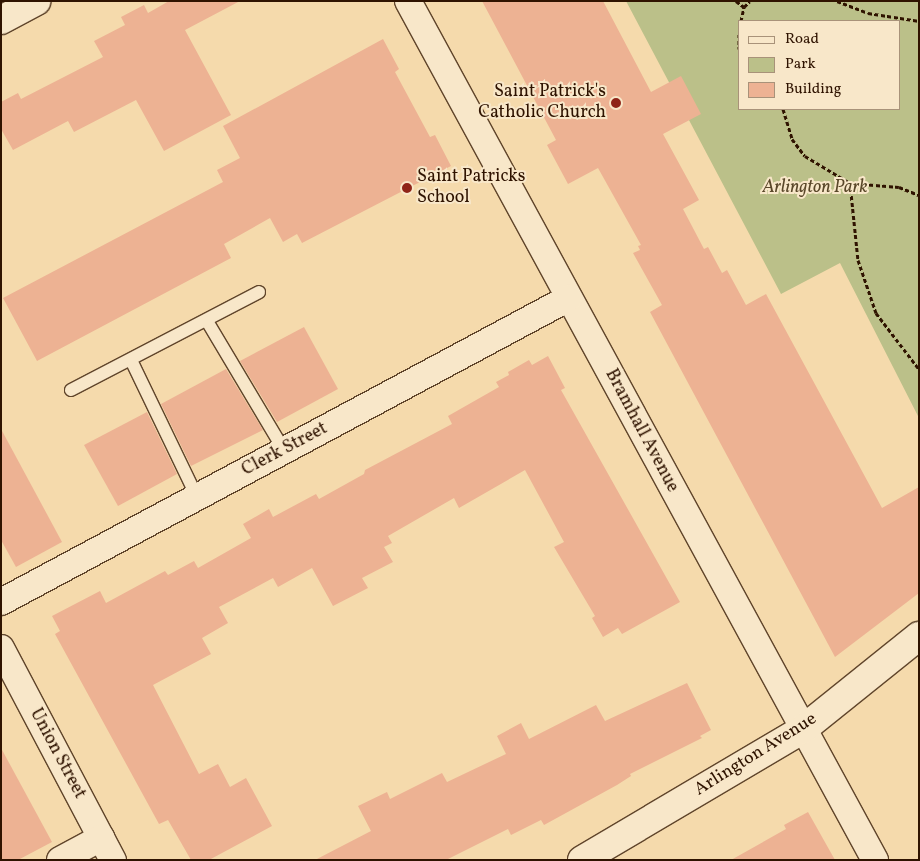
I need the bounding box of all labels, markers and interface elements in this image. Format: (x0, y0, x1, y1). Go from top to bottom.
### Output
legend (738, 20, 900, 110)
text: Road (785, 29, 819, 50)
text: Park (785, 54, 816, 75)
text: Building (785, 79, 841, 100)
place label: Saint Patrick's Catholic Church (478, 82, 606, 125)
marker: Saint Patrick's Catholic Church (610, 97, 622, 109)
place label: Saint Patricks School (417, 167, 526, 210)
park label: Arlington Park (762, 177, 868, 199)
marker: Saint Patricks School (401, 182, 413, 194)
street label: Bramhall Avenue (599, 366, 683, 496)
street label: Clerk Street (239, 418, 331, 482)
street label: Union Street (24, 705, 90, 803)
street label: Arlington Avenue (691, 709, 821, 801)

